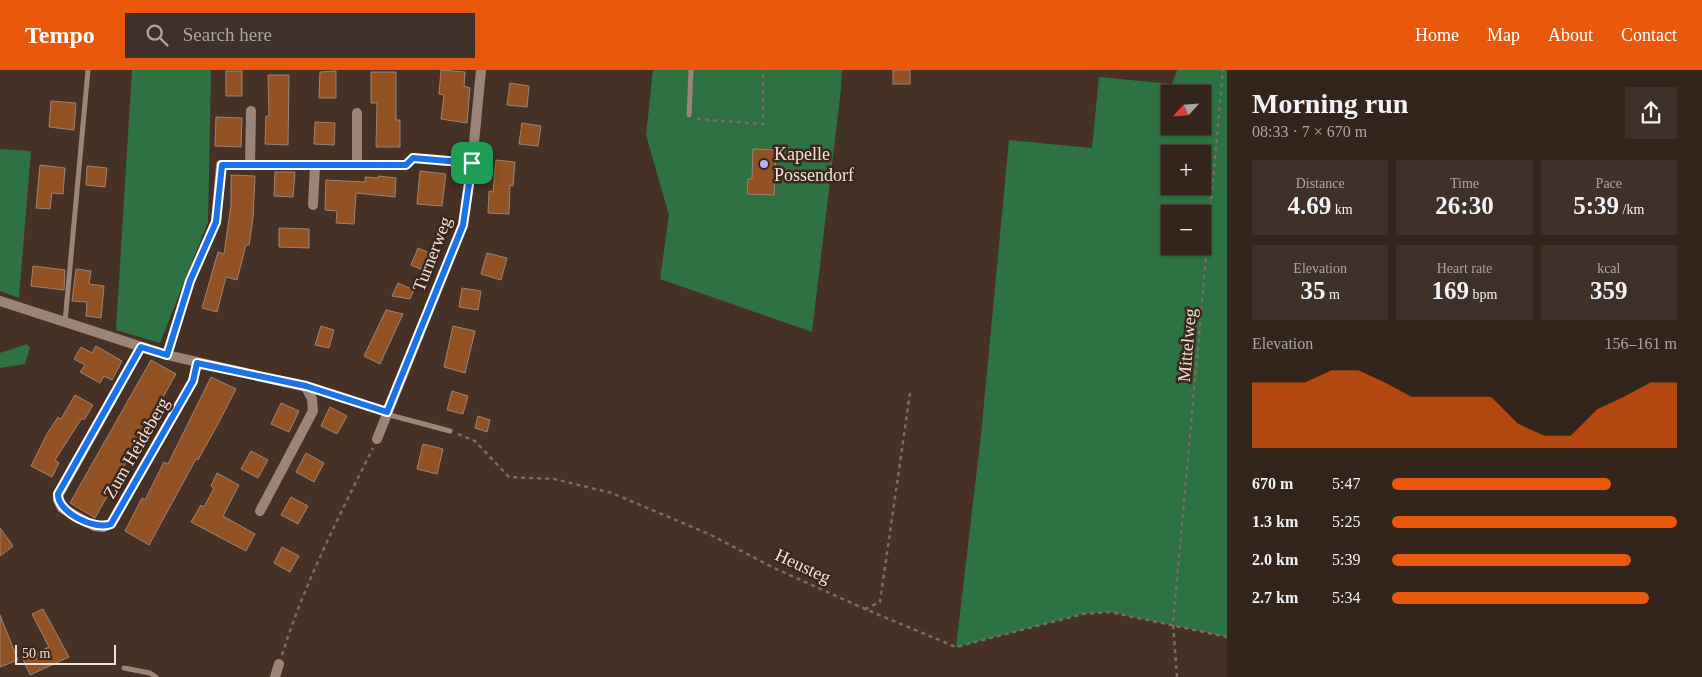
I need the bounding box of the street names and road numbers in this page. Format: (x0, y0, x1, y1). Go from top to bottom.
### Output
street label: Turnerweg (409, 214, 455, 294)
street label: Mittelweg (1174, 307, 1200, 383)
street label: Zum Heideberg (99, 394, 173, 502)
street label: Heusteg (772, 544, 834, 588)

